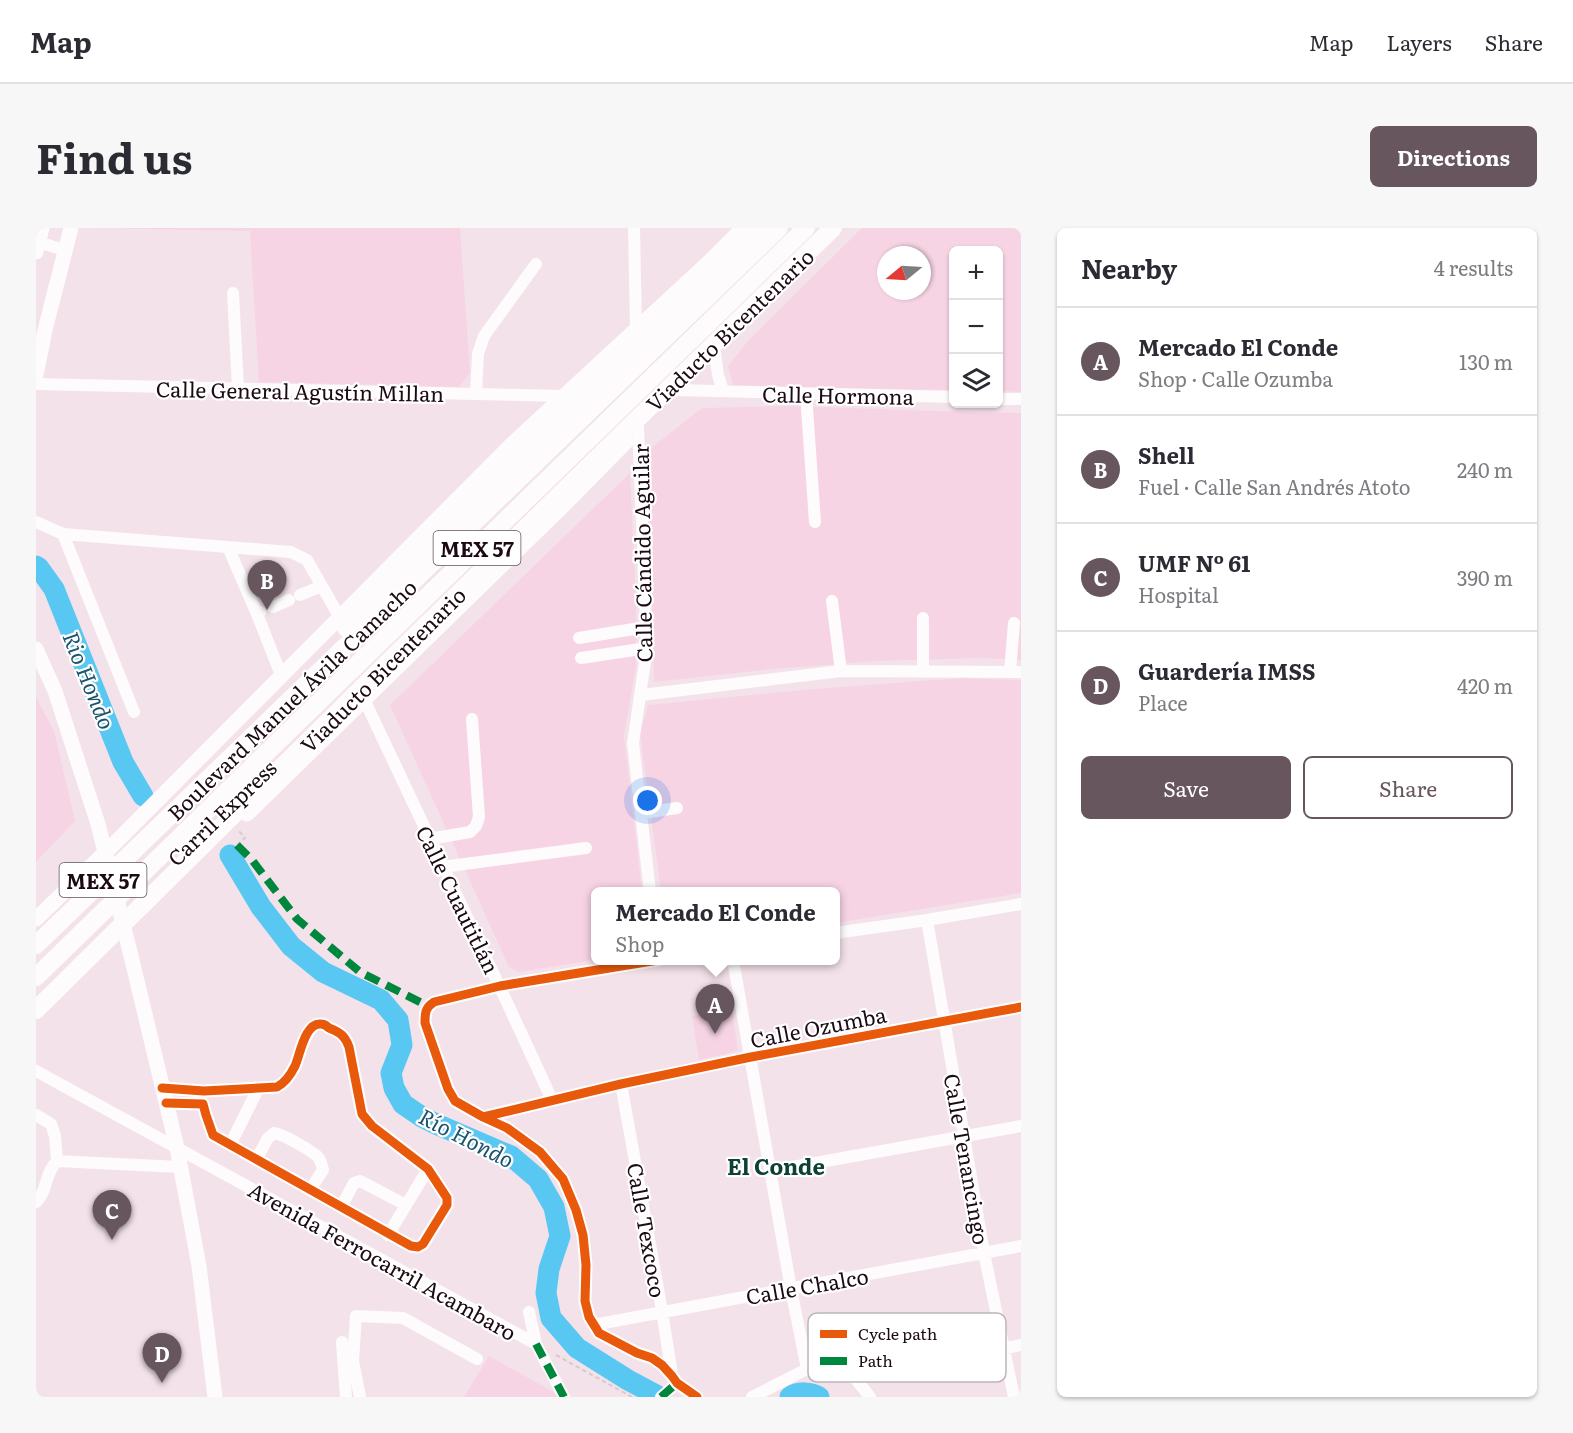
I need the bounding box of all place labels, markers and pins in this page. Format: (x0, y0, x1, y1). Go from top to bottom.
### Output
pin: B (248, 560, 286, 610)
pin: A (696, 984, 734, 1034)
pin: C (92, 1190, 132, 1240)
pin: D (142, 1334, 182, 1383)

